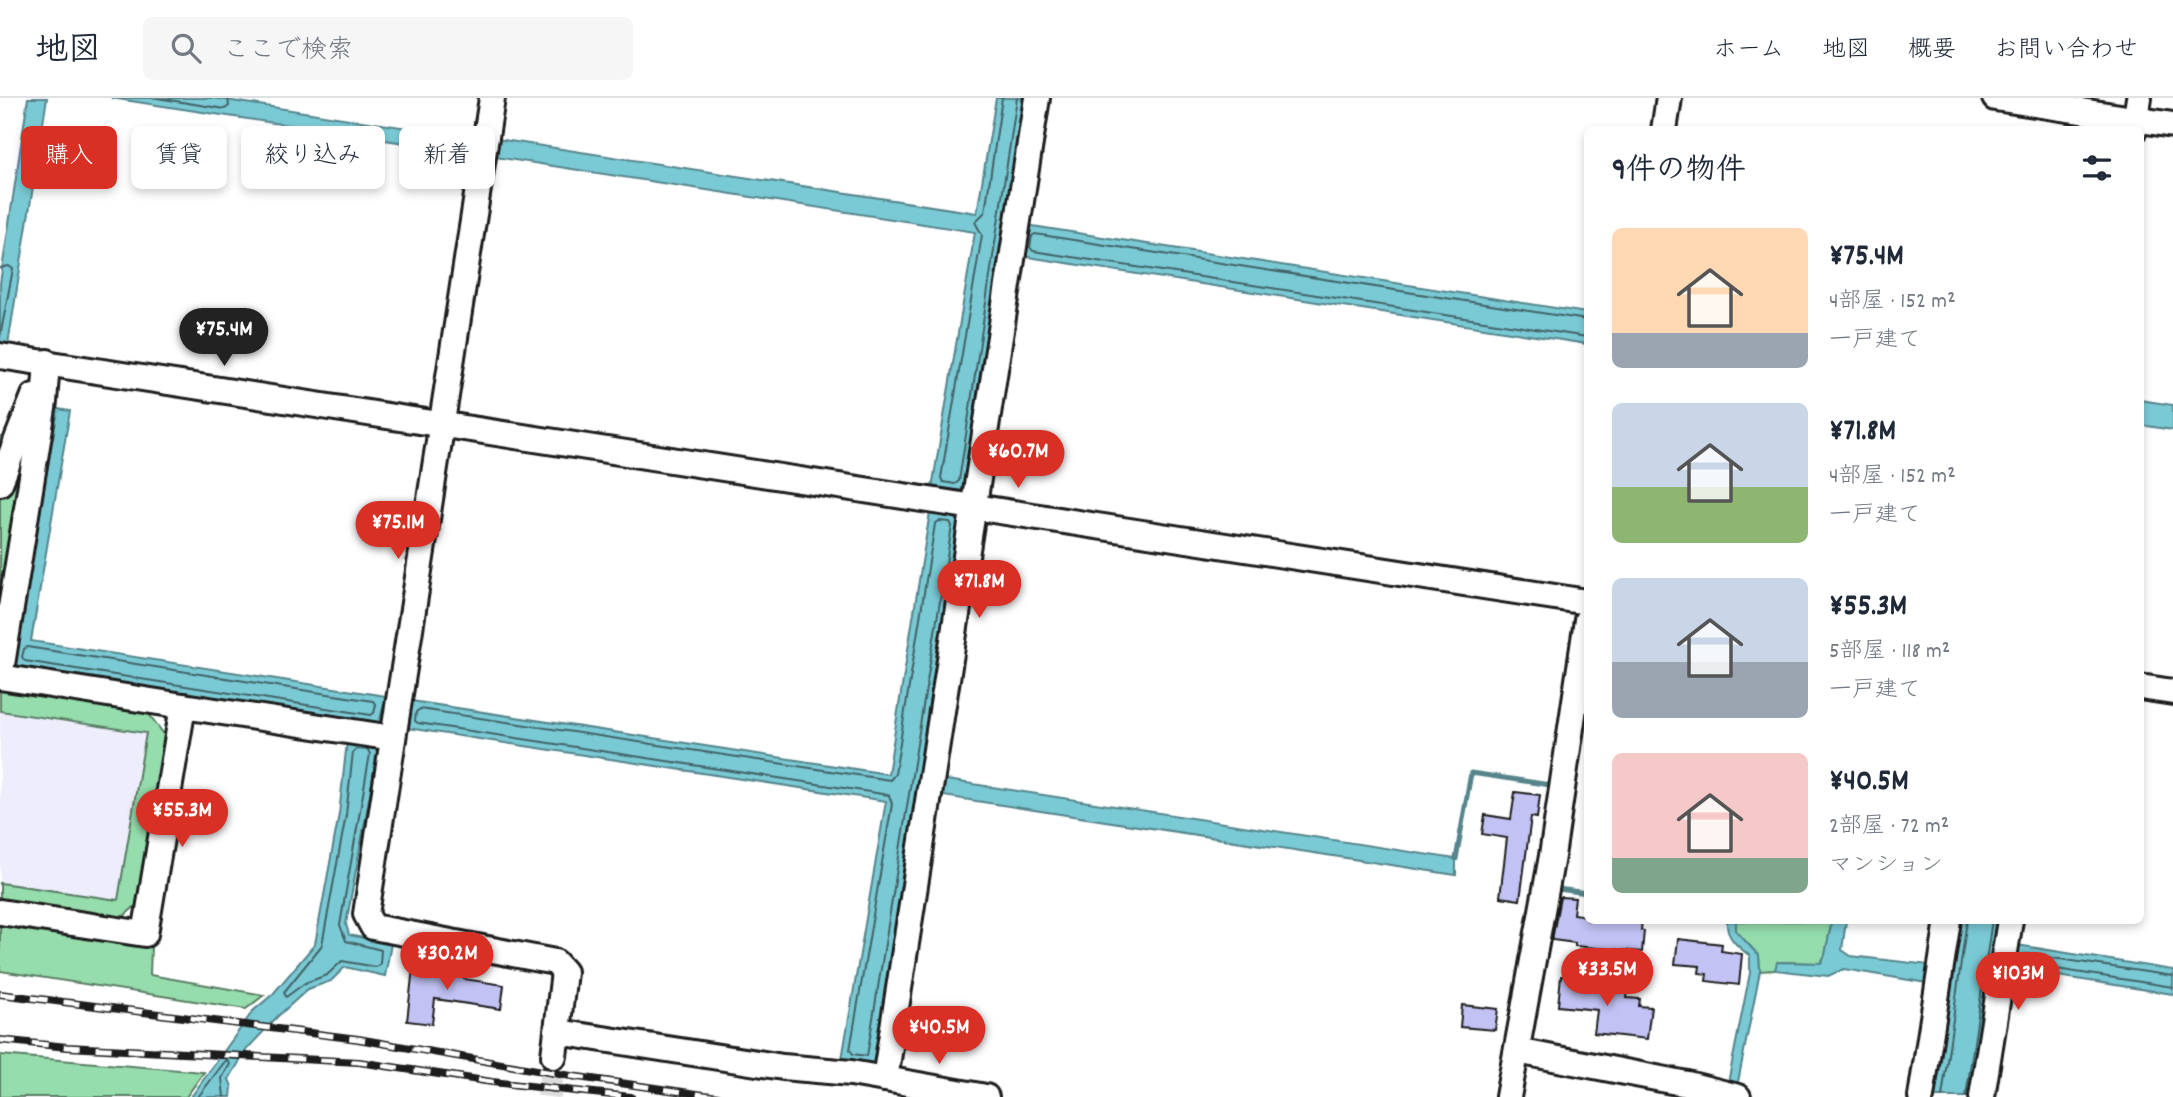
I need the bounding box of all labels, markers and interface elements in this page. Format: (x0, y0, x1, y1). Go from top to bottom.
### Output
search box (143, 17, 633, 80)
text: 地図 (35, 29, 101, 76)
icon: search (167, 29, 205, 67)
text: ここで検索 (223, 33, 353, 70)
text: ホーム (1713, 34, 1784, 68)
text: 地図 (1822, 34, 1870, 68)
text: 概要 (1908, 34, 1956, 68)
text: お問い合わせ (1994, 34, 2138, 68)
chip: 購入 (21, 126, 117, 189)
chip: 賃貸 (131, 126, 227, 189)
chip: 絞り込み (241, 126, 385, 189)
chip: 新着 (399, 126, 495, 189)
icon: filters (2078, 149, 2116, 187)
text: 9件の物件 (1612, 151, 1746, 194)
text: ¥75.4M (1829, 237, 1904, 280)
icon: home (1668, 256, 1752, 340)
text: 4部屋 · 152 m² (1829, 286, 1956, 319)
pin: ¥75.4M (167, 308, 281, 368)
text: ¥75.4M (195, 314, 253, 347)
text: 一戸建て (1829, 325, 1921, 358)
text: ¥71.8M (1829, 412, 1896, 455)
pin: ¥60.7M (961, 430, 1075, 490)
icon: home (1668, 431, 1752, 515)
text: ¥60.7M (987, 436, 1049, 469)
text: 4部屋 · 152 m² (1829, 461, 1956, 494)
text: 一戸建て (1829, 500, 1921, 533)
pin: ¥75.1M (341, 502, 455, 561)
text: ¥75.1M (372, 507, 424, 540)
pin: ¥71.8M (922, 560, 1036, 620)
text: ¥71.8M (953, 566, 1005, 599)
text: ¥55.3M (1829, 587, 1907, 630)
icon: home (1668, 606, 1752, 690)
text: 5部屋 · 118 m² (1829, 636, 1950, 669)
text: 一戸建て (1829, 675, 1921, 708)
text: ¥40.5M (1829, 762, 1909, 805)
icon: home (1668, 781, 1752, 865)
pin: ¥55.3M (125, 790, 239, 849)
text: ¥55.3M (152, 795, 212, 828)
text: 2部屋 · 72 m² (1829, 811, 1949, 844)
text: マンション (1829, 850, 1943, 883)
pin: ¥30.2M (390, 932, 504, 992)
text: ¥30.2M (416, 938, 478, 971)
pin: ¥33.5M (1550, 948, 1664, 1008)
pin: ¥103M (1969, 953, 2067, 1012)
text: ¥33.5M (1577, 954, 1637, 987)
text: ¥103M (1992, 958, 2044, 991)
pin: ¥40.5M (882, 1006, 996, 1066)
text: ¥40.5M (908, 1012, 970, 1045)

